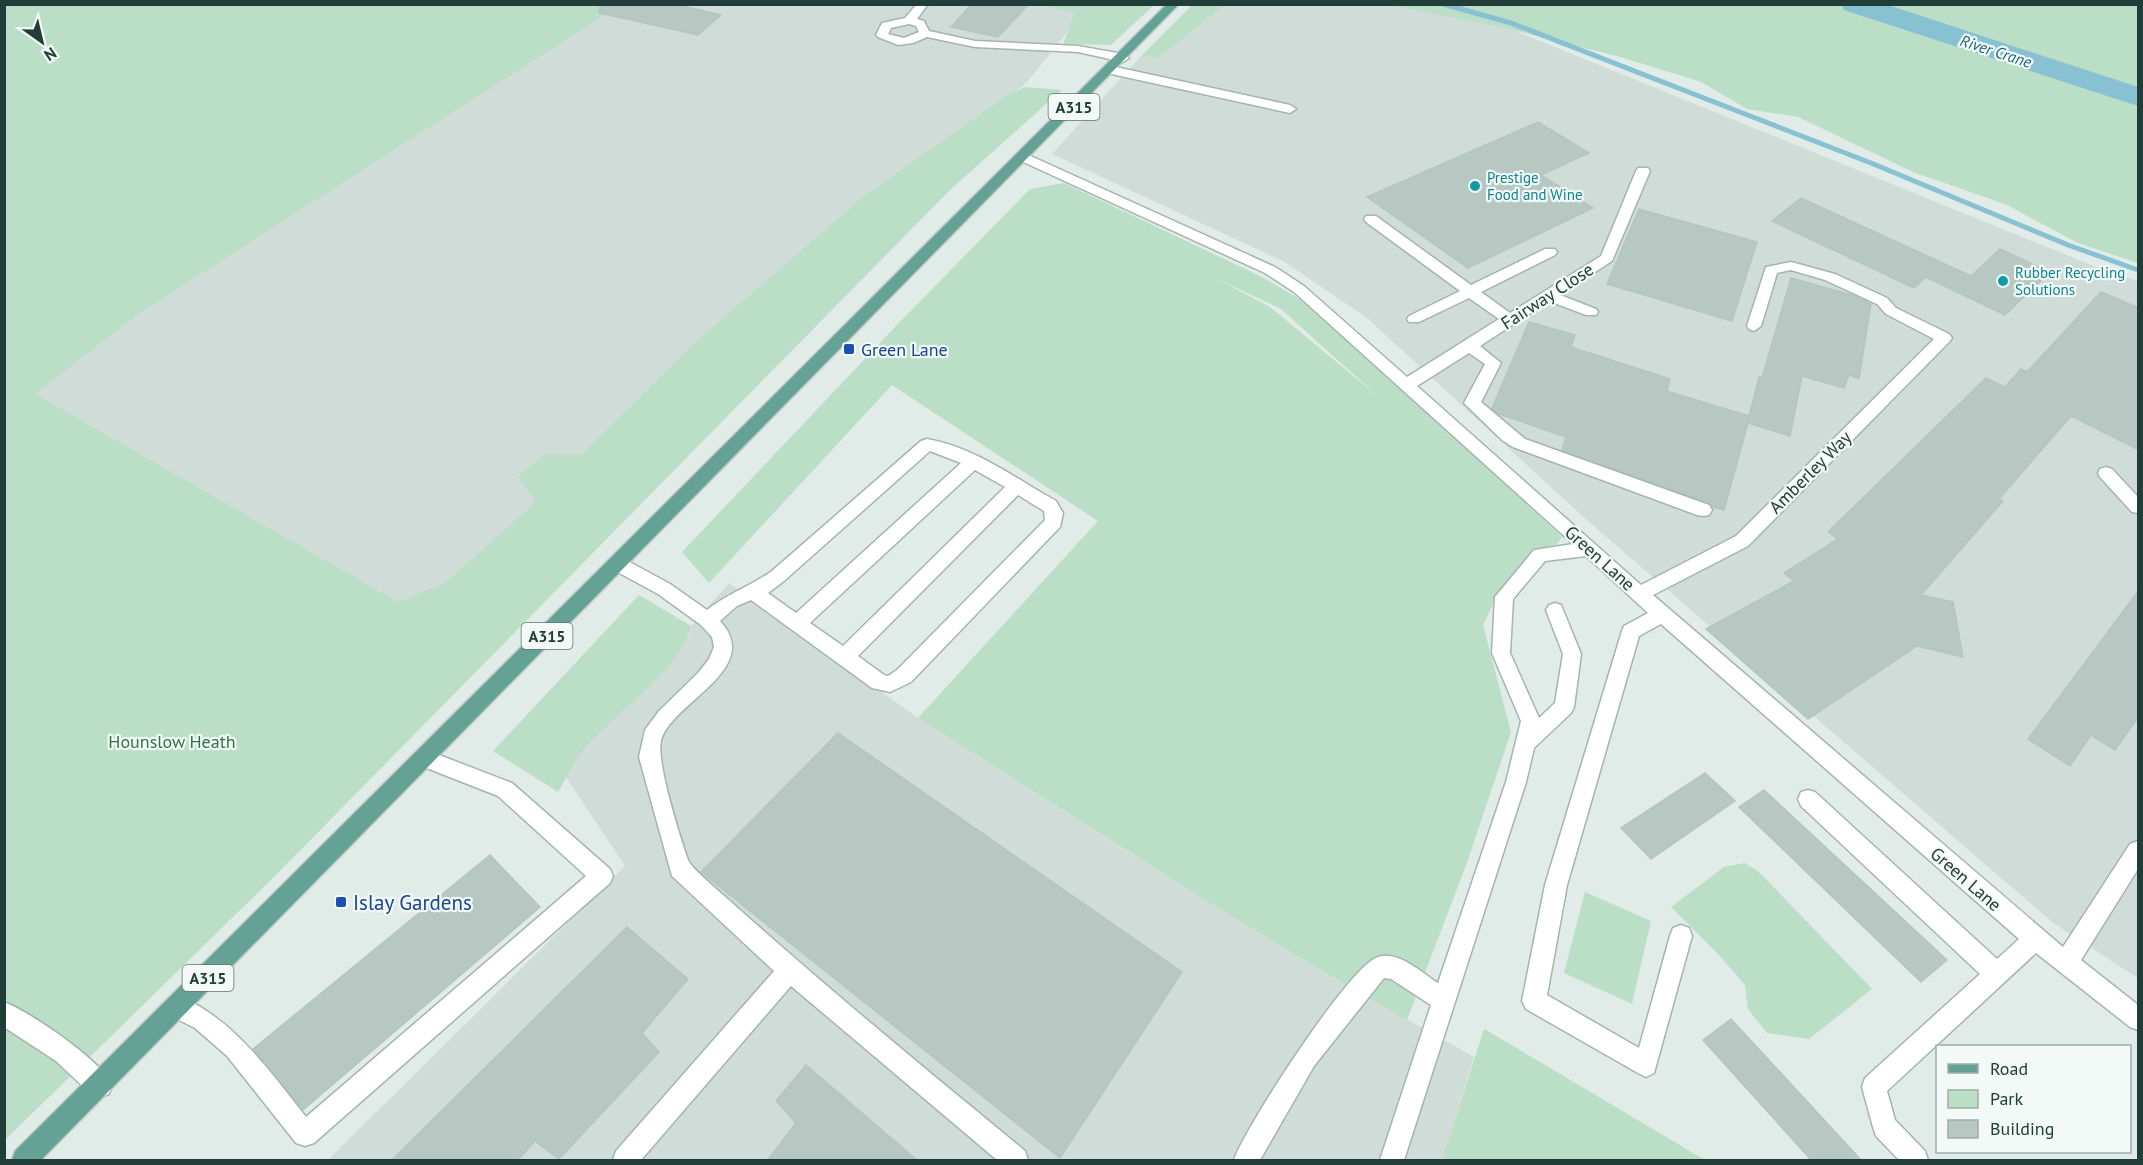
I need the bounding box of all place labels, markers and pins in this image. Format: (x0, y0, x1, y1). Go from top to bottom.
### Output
place label: Prestige Food and Wine (1487, 168, 1583, 204)
marker: Prestige Food and Wine (1468, 179, 1482, 193)
place label: Rubber Recycling Solutions (2015, 263, 2125, 299)
marker: Rubber Recycling Solutions (1996, 274, 2010, 288)
place label: Green Lane (861, 338, 948, 361)
marker: Green Lane (842, 342, 856, 356)
place label: Islay Gardens (353, 889, 472, 916)
marker: Islay Gardens (334, 895, 348, 909)

